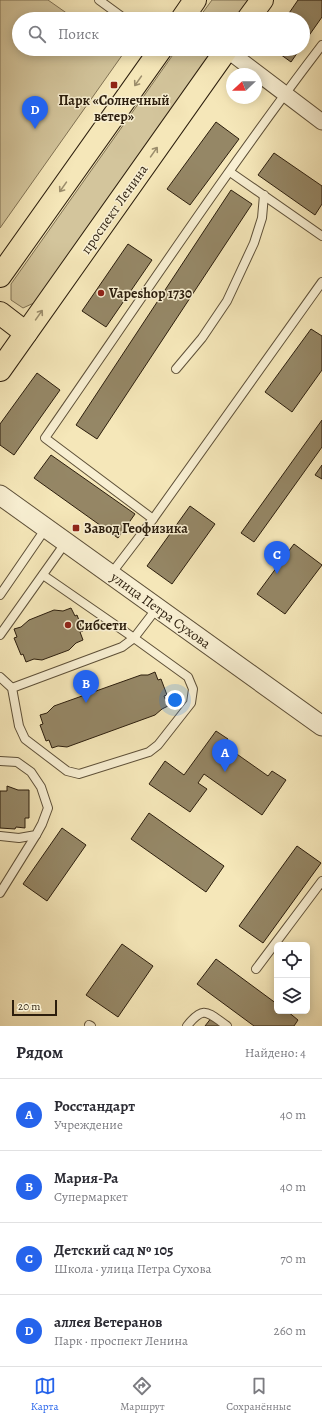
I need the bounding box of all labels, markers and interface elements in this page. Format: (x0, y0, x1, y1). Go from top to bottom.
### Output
search box (12, 12, 310, 56)
icon: search (26, 23, 48, 45)
text: Поиск (58, 24, 99, 44)
north arrow (226, 68, 262, 104)
one-way arrow (134, 75, 142, 86)
marker: Парк «Солнечный ветер» (109, 80, 119, 90)
place label: Парк «Солнечный ветер» (58, 91, 170, 126)
pin: D (22, 96, 48, 129)
one-way arrow (150, 147, 158, 158)
street label: проспект Ленина (76, 160, 153, 258)
one-way arrow (59, 181, 67, 192)
place label: Vapeshop 1730 (108, 284, 192, 303)
marker: Vapeshop 1730 (96, 288, 106, 298)
one-way arrow (35, 310, 43, 321)
place label: Завод Геофизика (84, 519, 188, 538)
marker: Завод Геофизика (71, 523, 81, 533)
pin: C (264, 541, 290, 574)
street label: улица Петра Сухова (106, 567, 215, 653)
place label: Сибсети (76, 616, 127, 635)
marker: Сибсети (63, 620, 73, 630)
pin: B (73, 670, 99, 703)
your location (165, 690, 185, 710)
pin: A (212, 739, 238, 772)
map controls (274, 942, 310, 1014)
button: locate (274, 942, 310, 978)
button: layers (274, 978, 310, 1014)
scale bar (12, 998, 57, 1017)
text: 20 m (18, 999, 40, 1014)
text: Рядом (16, 1041, 63, 1064)
text: Найдено: 4 (245, 1044, 306, 1061)
text: Росстандарт (54, 1096, 135, 1116)
text: A (25, 1106, 33, 1123)
text: 40 m (280, 1106, 306, 1123)
text: Учреждение (54, 1116, 123, 1133)
text: Мария-Ра (54, 1168, 118, 1188)
text: B (25, 1178, 33, 1195)
text: 40 m (280, 1178, 306, 1195)
text: Супермаркет (54, 1188, 128, 1205)
text: Детский сад № 105 (54, 1240, 173, 1260)
text: C (25, 1250, 33, 1267)
text: 70 m (280, 1250, 306, 1267)
text: Школа · улица Петра Сухова (54, 1260, 212, 1277)
text: аллея Ветеранов (54, 1312, 163, 1332)
text: D (24, 1322, 34, 1339)
text: 260 m (273, 1322, 306, 1339)
text: Парк · проспект Ленина (54, 1332, 188, 1349)
tab: Карта (31, 1375, 59, 1414)
tab: Маршрут (120, 1375, 165, 1414)
tab: Сохранённые (226, 1375, 291, 1414)

